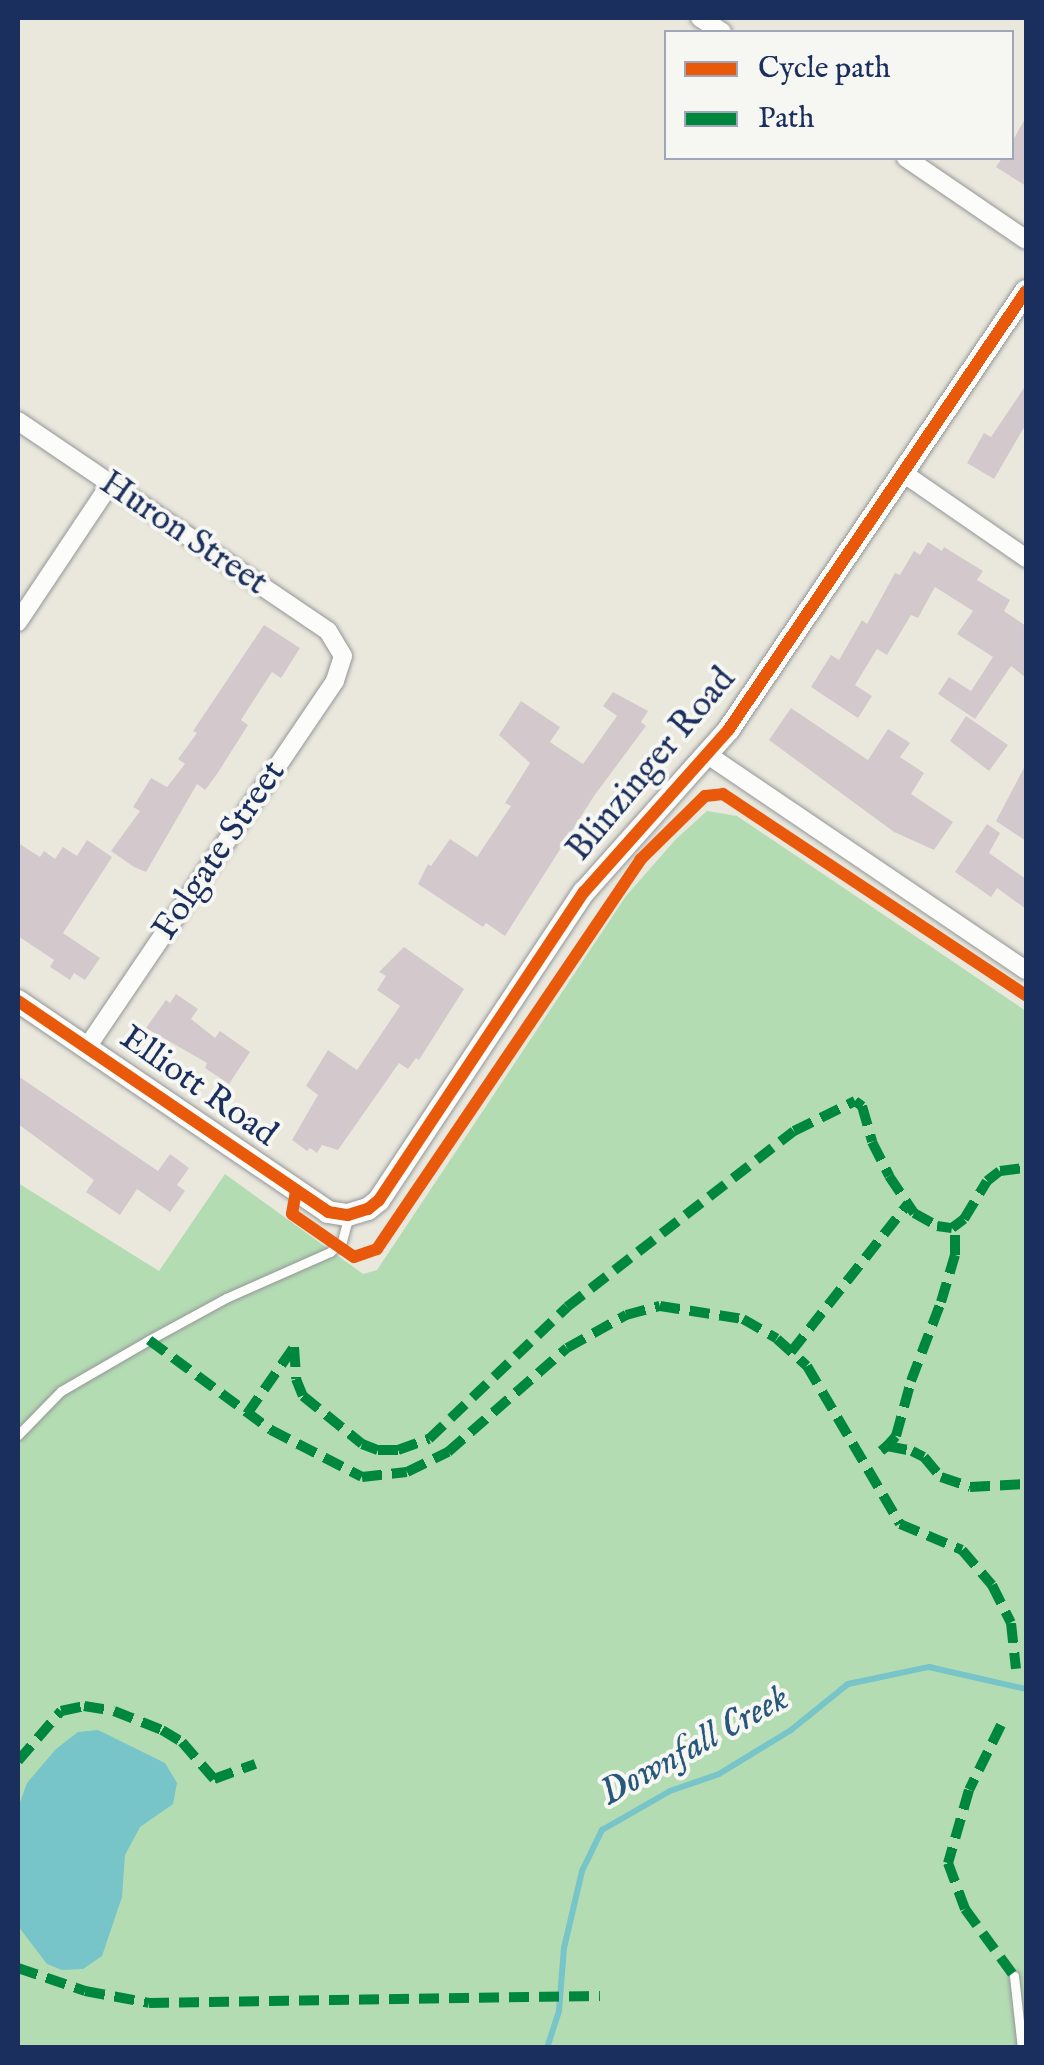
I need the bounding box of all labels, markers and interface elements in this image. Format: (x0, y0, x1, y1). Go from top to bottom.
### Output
legend (664, 30, 1014, 160)
text: Cycle path (758, 50, 891, 88)
text: Path (758, 100, 814, 138)
street label: Huron Street (91, 463, 275, 605)
street label: Blinzinger Road (559, 660, 745, 870)
street label: Folgate Street (145, 753, 295, 949)
street label: Elliott Road (111, 1018, 285, 1156)
water label: Downfall Creek (592, 1676, 798, 1818)

